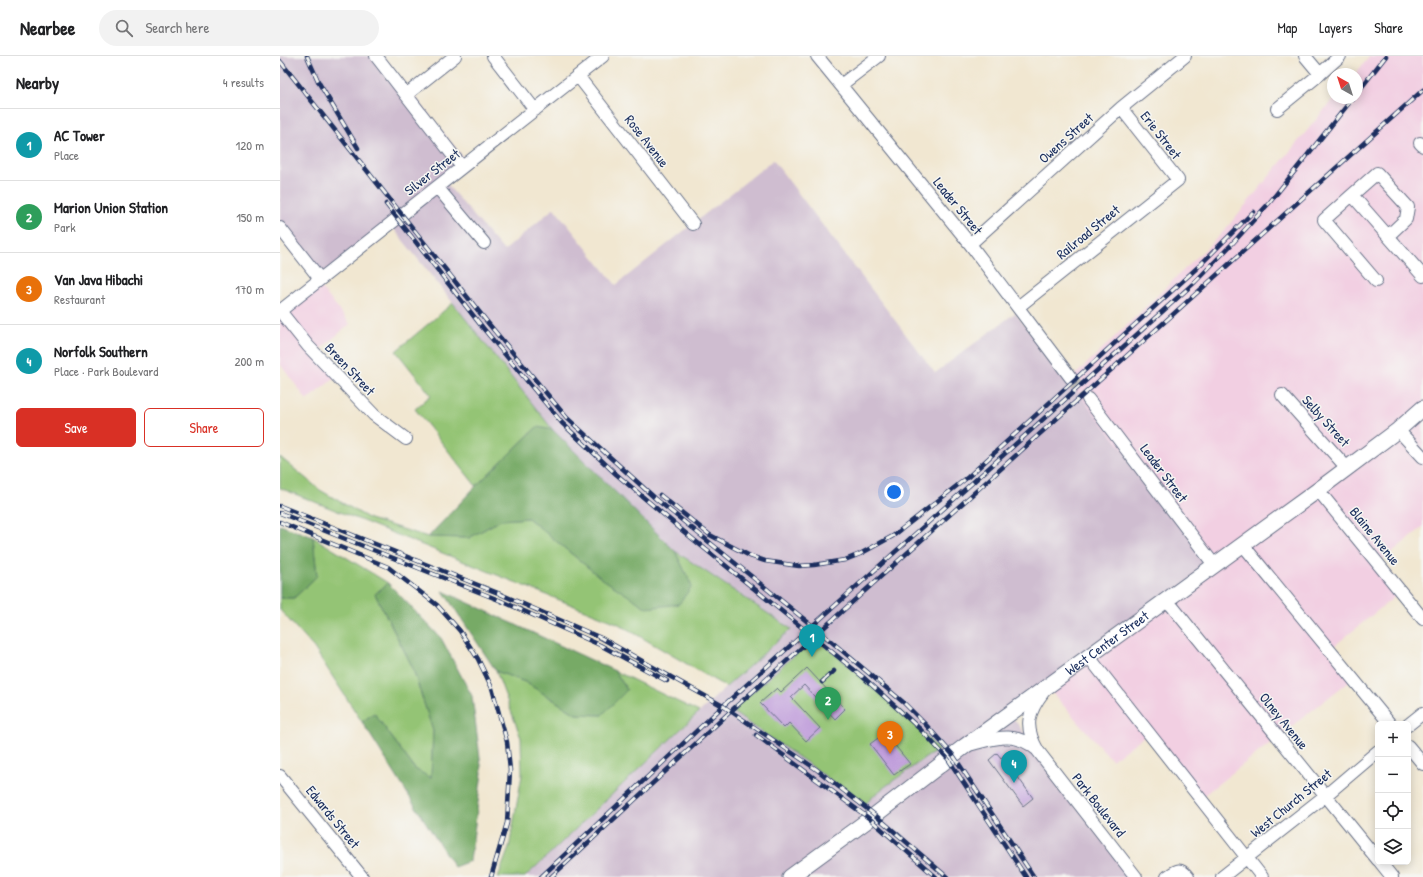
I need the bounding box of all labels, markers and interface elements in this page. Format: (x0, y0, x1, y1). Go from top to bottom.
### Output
search box (99, 10, 379, 46)
text: Nearbee (20, 15, 75, 41)
icon: search (113, 17, 135, 39)
text: Search here (145, 17, 210, 38)
text: Map (1277, 18, 1297, 37)
text: Layers (1319, 18, 1352, 37)
text: Share (1374, 18, 1403, 37)
north arrow (1327, 68, 1363, 104)
text: Nearby (16, 71, 59, 94)
text: 4 results (223, 73, 264, 91)
street label: Erie Street (1137, 107, 1186, 163)
street label: Owens Street (1034, 108, 1097, 167)
street label: Rose Avenue (621, 111, 674, 171)
text: AC Tower (54, 125, 105, 146)
text: 1 (27, 136, 31, 154)
text: 120 m (236, 136, 264, 154)
street label: Silver Street (400, 144, 464, 199)
text: Place (54, 146, 79, 164)
street label: Leader Street (929, 173, 987, 238)
text: Marion Union Station (54, 197, 168, 218)
street label: Railroad Street (1052, 200, 1124, 263)
text: 2 (26, 208, 32, 226)
text: 150 m (236, 208, 264, 226)
text: Park (54, 218, 76, 236)
text: Van Java Hibachi (54, 269, 143, 290)
text: 3 (26, 280, 32, 298)
text: 170 m (235, 280, 264, 298)
text: Restaurant (54, 290, 105, 308)
street label: Breen Street (321, 338, 380, 399)
text: Norfolk Southern (54, 341, 148, 362)
text: 4 (27, 352, 31, 370)
text: 200 m (234, 352, 264, 370)
text: Place · Park Boulevard (54, 362, 158, 380)
street label: Selby Street (1297, 391, 1355, 451)
button: Save (16, 408, 136, 447)
button: Share (144, 408, 264, 447)
street label: Leader Street (1136, 440, 1193, 506)
your location (884, 482, 904, 502)
street label: Blaine Avenue (1346, 502, 1405, 569)
street label: West Center Street (1061, 606, 1152, 679)
pin: 1 (799, 624, 825, 657)
pin: 2 (815, 687, 841, 720)
street label: Olney Avenue (1255, 688, 1313, 754)
pin: 3 (877, 721, 903, 754)
map controls (1375, 721, 1411, 865)
button: + (1375, 721, 1411, 757)
pin: 4 (1001, 750, 1027, 783)
button: − (1375, 757, 1411, 793)
street label: West Church Street (1246, 764, 1335, 841)
street label: Park Boulevard (1068, 769, 1131, 841)
street label: Edwards Street (302, 781, 365, 852)
button: locate (1375, 793, 1411, 829)
button: layers (1375, 829, 1411, 865)

